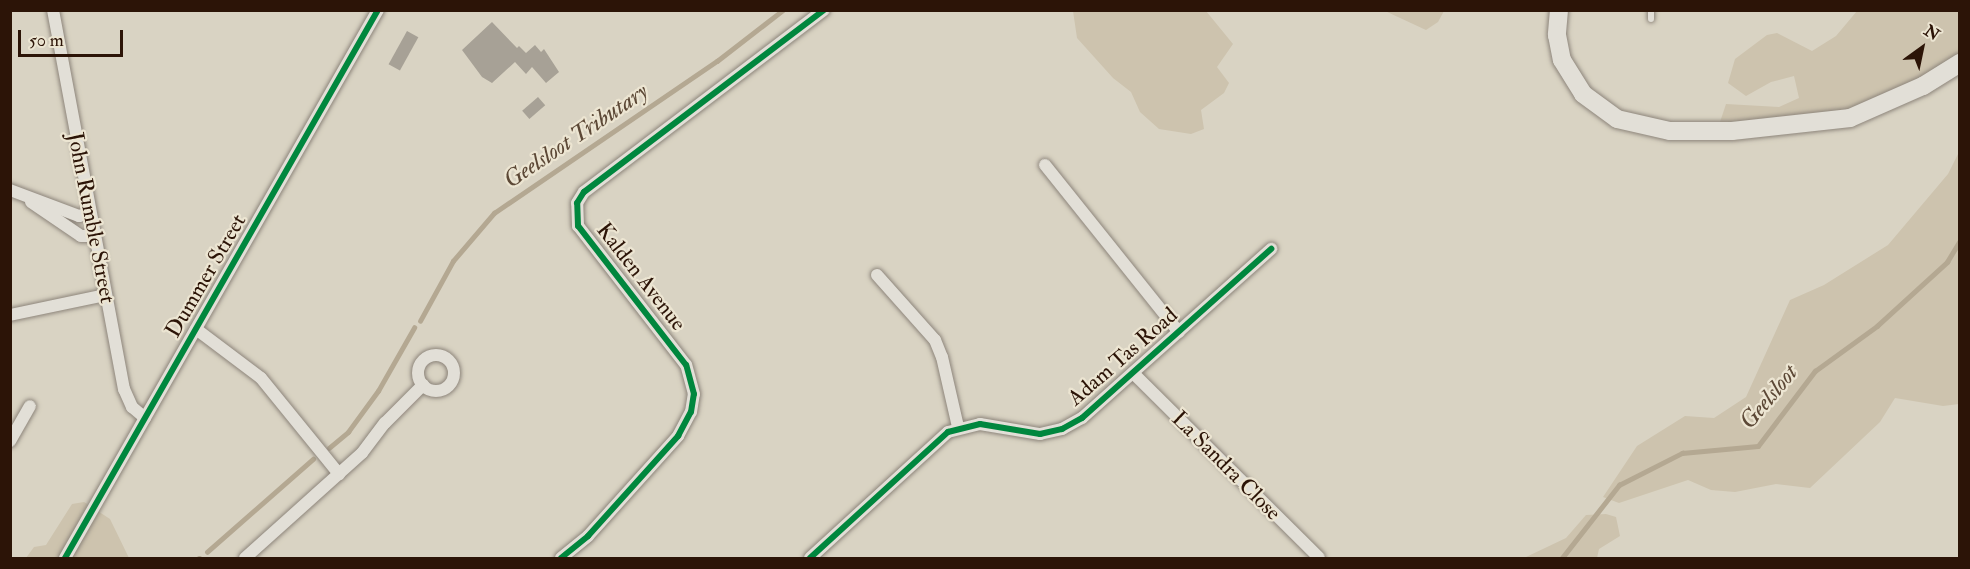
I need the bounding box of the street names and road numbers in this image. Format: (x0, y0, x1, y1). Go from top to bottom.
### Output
street label: John Rumble Street (61, 130, 121, 306)
street label: Dummer Street (160, 209, 252, 343)
street label: Kalden Avenue (591, 218, 691, 336)
street label: Adam Tas Road (1063, 302, 1183, 412)
street label: La Sandra Close (1166, 406, 1286, 526)

